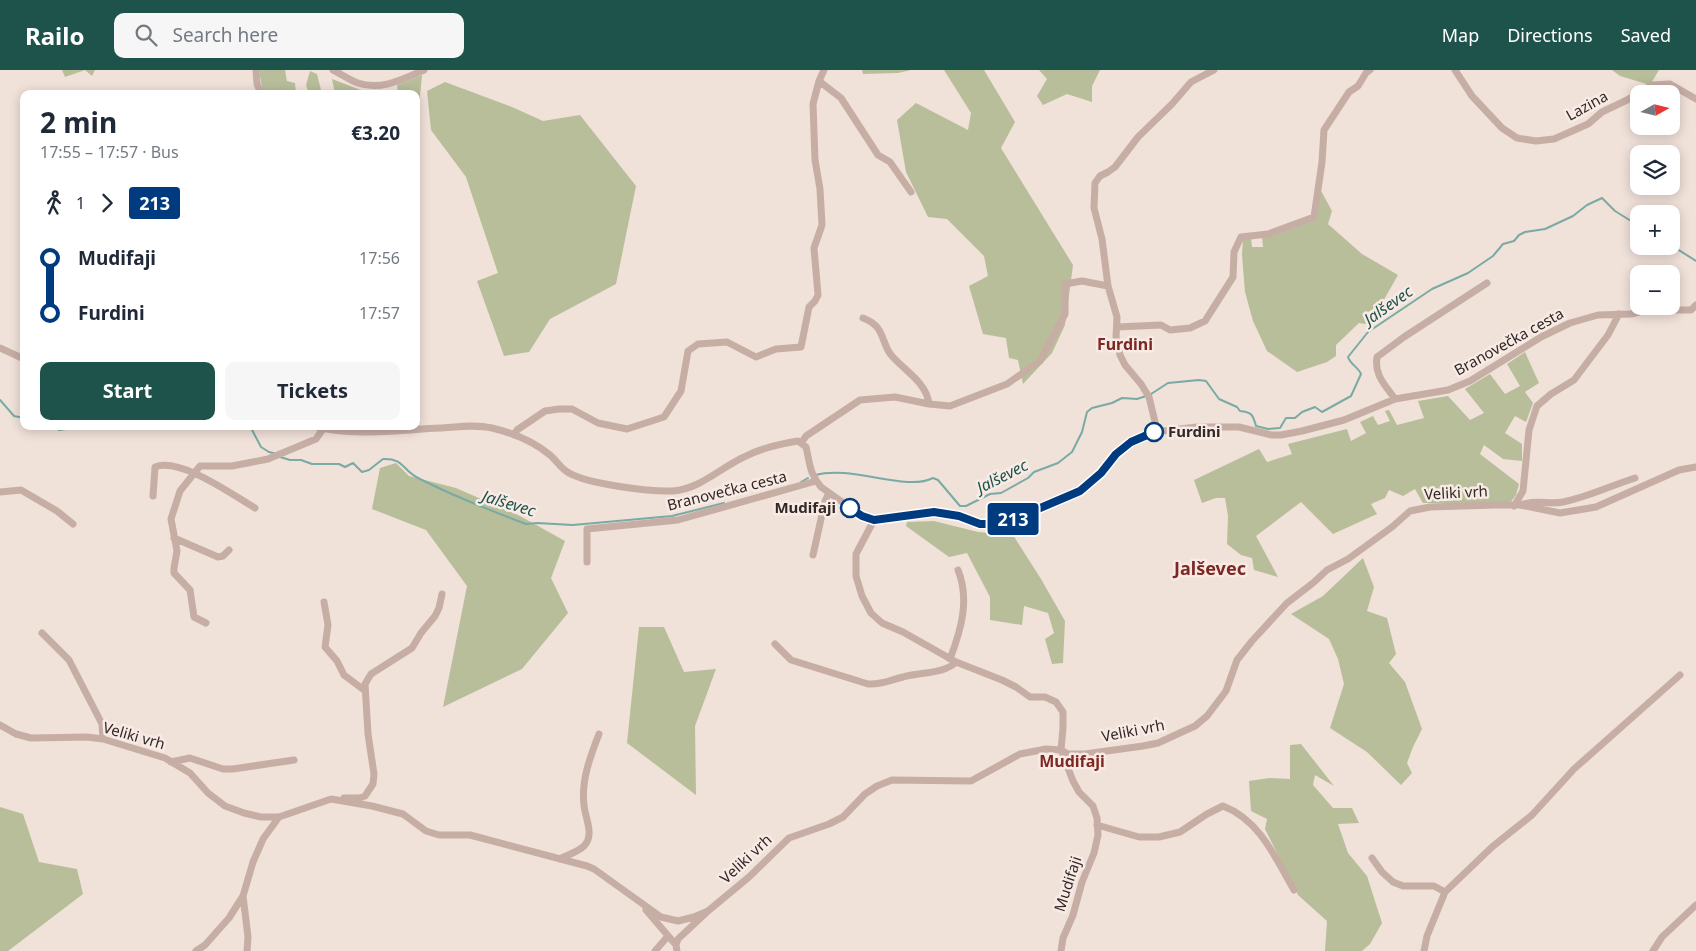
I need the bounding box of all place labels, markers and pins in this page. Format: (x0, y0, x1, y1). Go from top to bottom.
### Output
place label: Furdini (1168, 421, 1221, 441)
marker: Furdini (1144, 422, 1164, 442)
place label: Mudifaji (774, 497, 836, 517)
marker: Mudifaji (840, 498, 860, 518)

